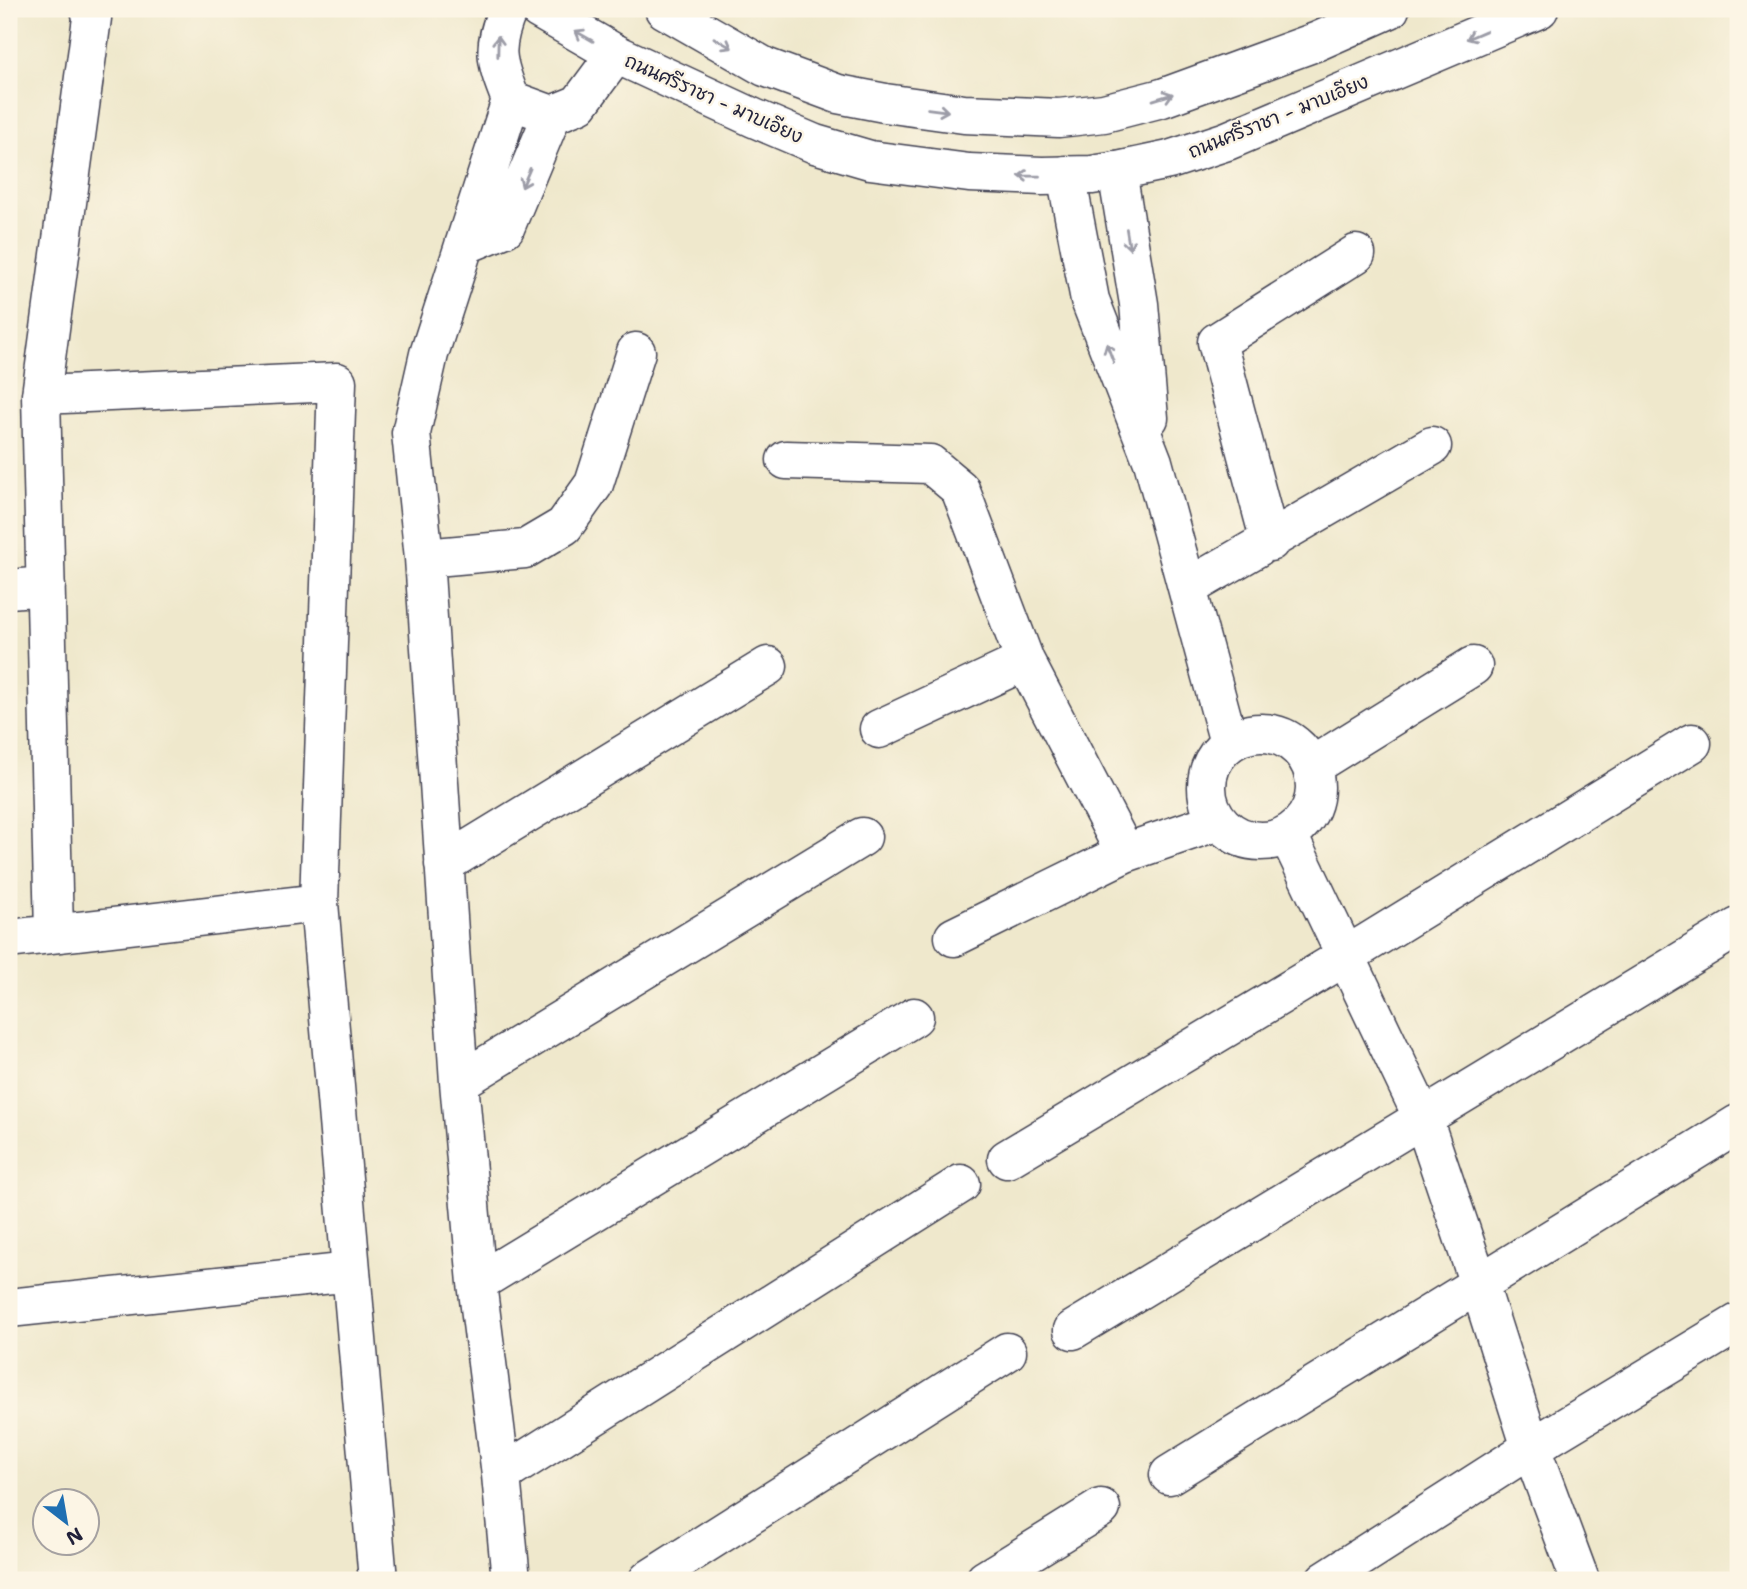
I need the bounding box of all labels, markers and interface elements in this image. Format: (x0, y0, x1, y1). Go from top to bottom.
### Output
one-way arrow (575, 29, 595, 43)
one-way arrow (1465, 29, 1487, 42)
one-way arrow (491, 35, 505, 58)
one-way arrow (713, 36, 733, 50)
street label: ถนนศรีราชา - มาบเอียง (621, 48, 807, 149)
street label: ถนนศรีราชา - มาบเอียง (1184, 69, 1372, 164)
one-way arrow (1151, 90, 1173, 103)
one-way arrow (926, 104, 949, 117)
one-way arrow (518, 166, 531, 188)
one-way arrow (1018, 169, 1041, 183)
one-way arrow (1122, 227, 1135, 250)
one-way arrow (1103, 342, 1116, 364)
north arrow (32, 1488, 102, 1558)
text: N (62, 1522, 87, 1551)

